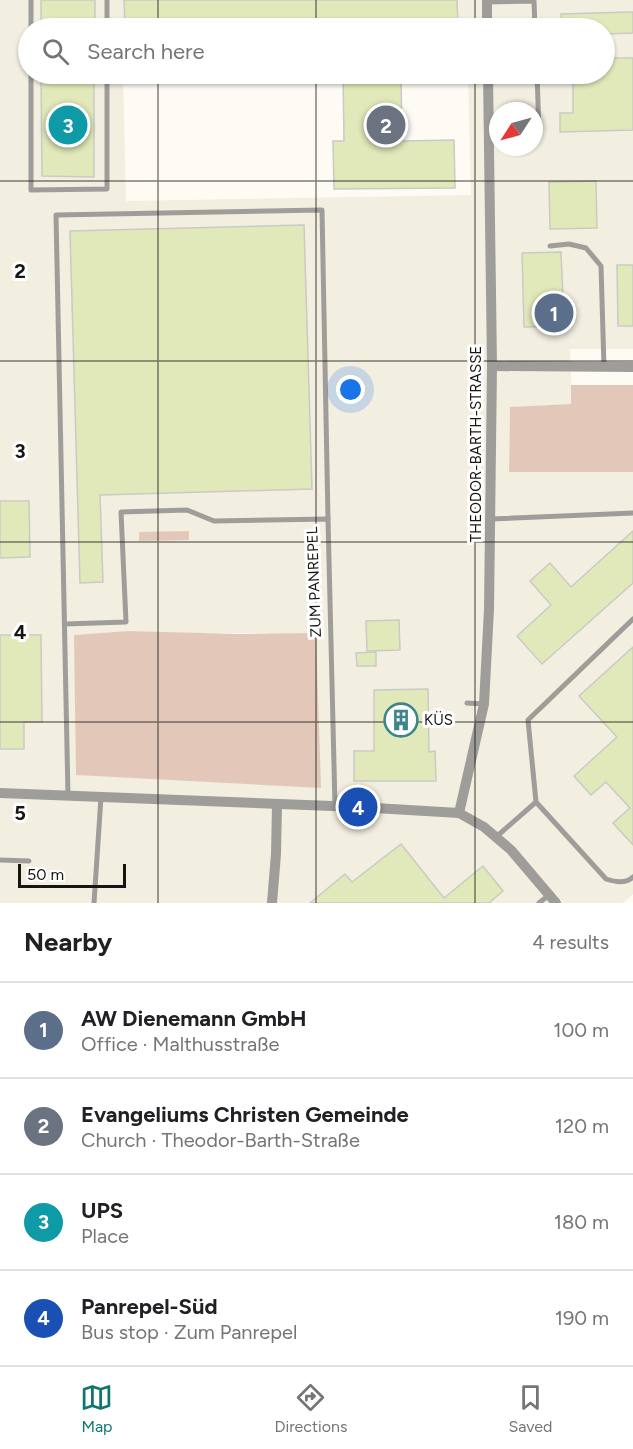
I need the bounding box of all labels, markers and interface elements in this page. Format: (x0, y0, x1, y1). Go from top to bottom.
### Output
search box (18, 18, 615, 84)
icon: search (39, 35, 72, 68)
text: Search here (87, 38, 205, 65)
pin: 3 (48, 102, 88, 148)
pin: 2 (366, 102, 406, 148)
north arrow (489, 102, 543, 156)
text: 2 (14, 259, 26, 283)
pin: 1 (534, 290, 574, 336)
street label: THEODOR-BARTH-STRASSE (467, 346, 485, 542)
your location (336, 375, 365, 404)
text: 3 (14, 439, 26, 463)
street label: ZUM PANREPEL (303, 526, 325, 638)
text: 4 (14, 620, 27, 644)
building icon: KÜS (383, 702, 419, 738)
place label: KÜS (424, 711, 453, 729)
pin: 4 (338, 784, 378, 830)
text: 5 (14, 801, 26, 825)
scale bar (18, 861, 126, 888)
text: 50 m (27, 865, 64, 884)
text: Nearby (24, 926, 112, 958)
text: 4 results (532, 930, 609, 954)
text: AW Dienemann GmbH (81, 1005, 306, 1032)
text: 1 (39, 1018, 48, 1042)
text: 100 m (553, 1018, 609, 1042)
text: Office · Malthusstraße (81, 1032, 279, 1056)
text: Evangeliums Christen Gemeinde (81, 1101, 409, 1128)
text: 2 (38, 1114, 49, 1138)
text: 120 m (555, 1114, 609, 1138)
text: Church · Theodor-Barth-Straße (81, 1128, 360, 1152)
text: UPS (81, 1197, 123, 1224)
text: 3 (38, 1210, 49, 1234)
text: 180 m (554, 1210, 609, 1234)
text: Place (81, 1224, 129, 1248)
text: Panrepel-Süd (81, 1293, 218, 1320)
text: 4 (37, 1306, 50, 1330)
text: 190 m (555, 1306, 609, 1330)
text: Bus stop · Zum Panrepel (81, 1320, 297, 1344)
tab: Map (80, 1381, 113, 1436)
tab: Directions (274, 1381, 347, 1436)
tab: Saved (508, 1381, 553, 1436)

